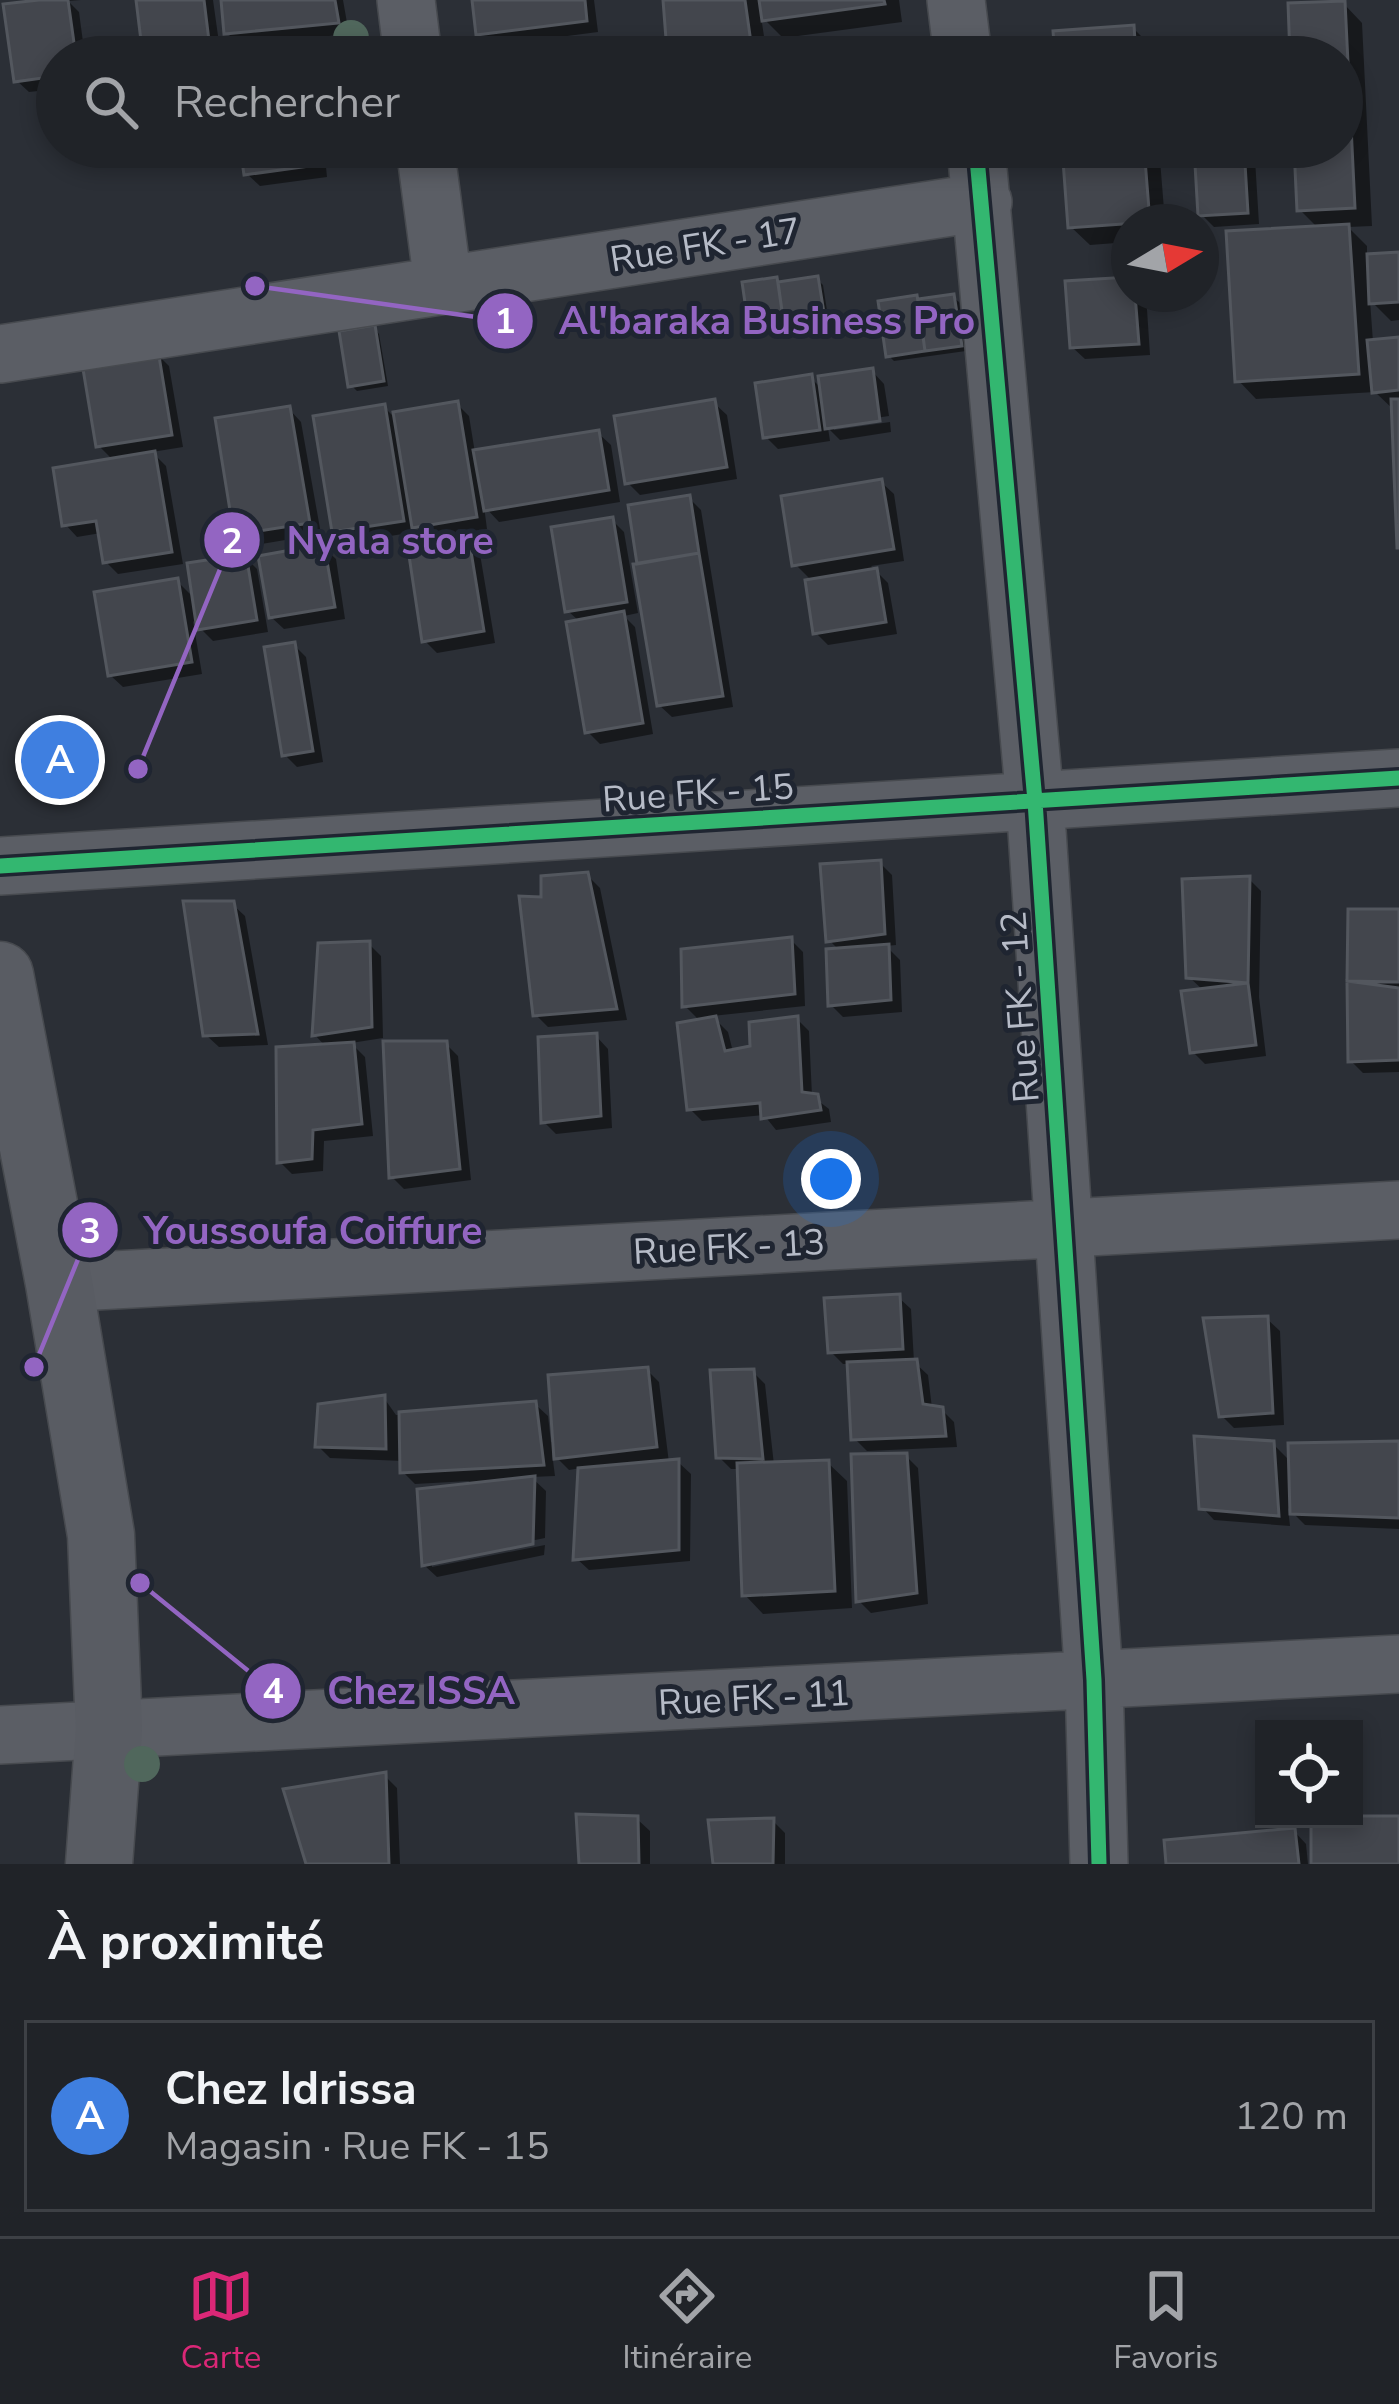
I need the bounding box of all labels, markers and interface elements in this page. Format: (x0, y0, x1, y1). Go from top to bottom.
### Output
search box (36, 36, 1363, 168)
icon: search (78, 69, 144, 135)
text: Rechercher (174, 72, 400, 133)
north arrow (1111, 204, 1219, 312)
street label: Rue FK - 17 (607, 206, 804, 285)
callout: Al'baraka Business Pro (475, 283, 1000, 358)
text: Al'baraka Business Pro (559, 295, 975, 348)
text: 1 (494, 297, 516, 346)
callout: Nyala store (202, 503, 517, 578)
text: Nyala store (286, 515, 494, 568)
text: 2 (221, 517, 243, 566)
pin: A (21, 715, 99, 805)
street label: Rue FK - 15 (601, 762, 796, 825)
street label: Rue FK - 12 (989, 909, 1052, 1104)
your location (801, 1149, 861, 1209)
callout: Youssoufa Coiffure (60, 1193, 507, 1268)
text: Youssoufa Coiffure (142, 1205, 482, 1258)
text: 3 (79, 1207, 101, 1256)
street label: Rue FK - 13 (632, 1218, 826, 1277)
callout: Chez ISSA (243, 1653, 539, 1728)
text: Chez ISSA (327, 1665, 516, 1718)
text: 4 (262, 1667, 284, 1716)
street label: Rue FK - 11 (657, 1669, 851, 1728)
map controls (1255, 1720, 1363, 1828)
button: locate (1255, 1720, 1363, 1828)
text: À proximité (48, 1907, 324, 1977)
text: Chez Idrissa (165, 2059, 417, 2120)
text: A (75, 2090, 105, 2143)
text: 120 m (1234, 2090, 1348, 2143)
text: Magasin · Rue FK - 15 (165, 2120, 549, 2173)
tab: Carte (181, 2263, 261, 2380)
tab: Itinéraire (622, 2263, 752, 2380)
tab: Favoris (1113, 2263, 1218, 2380)

